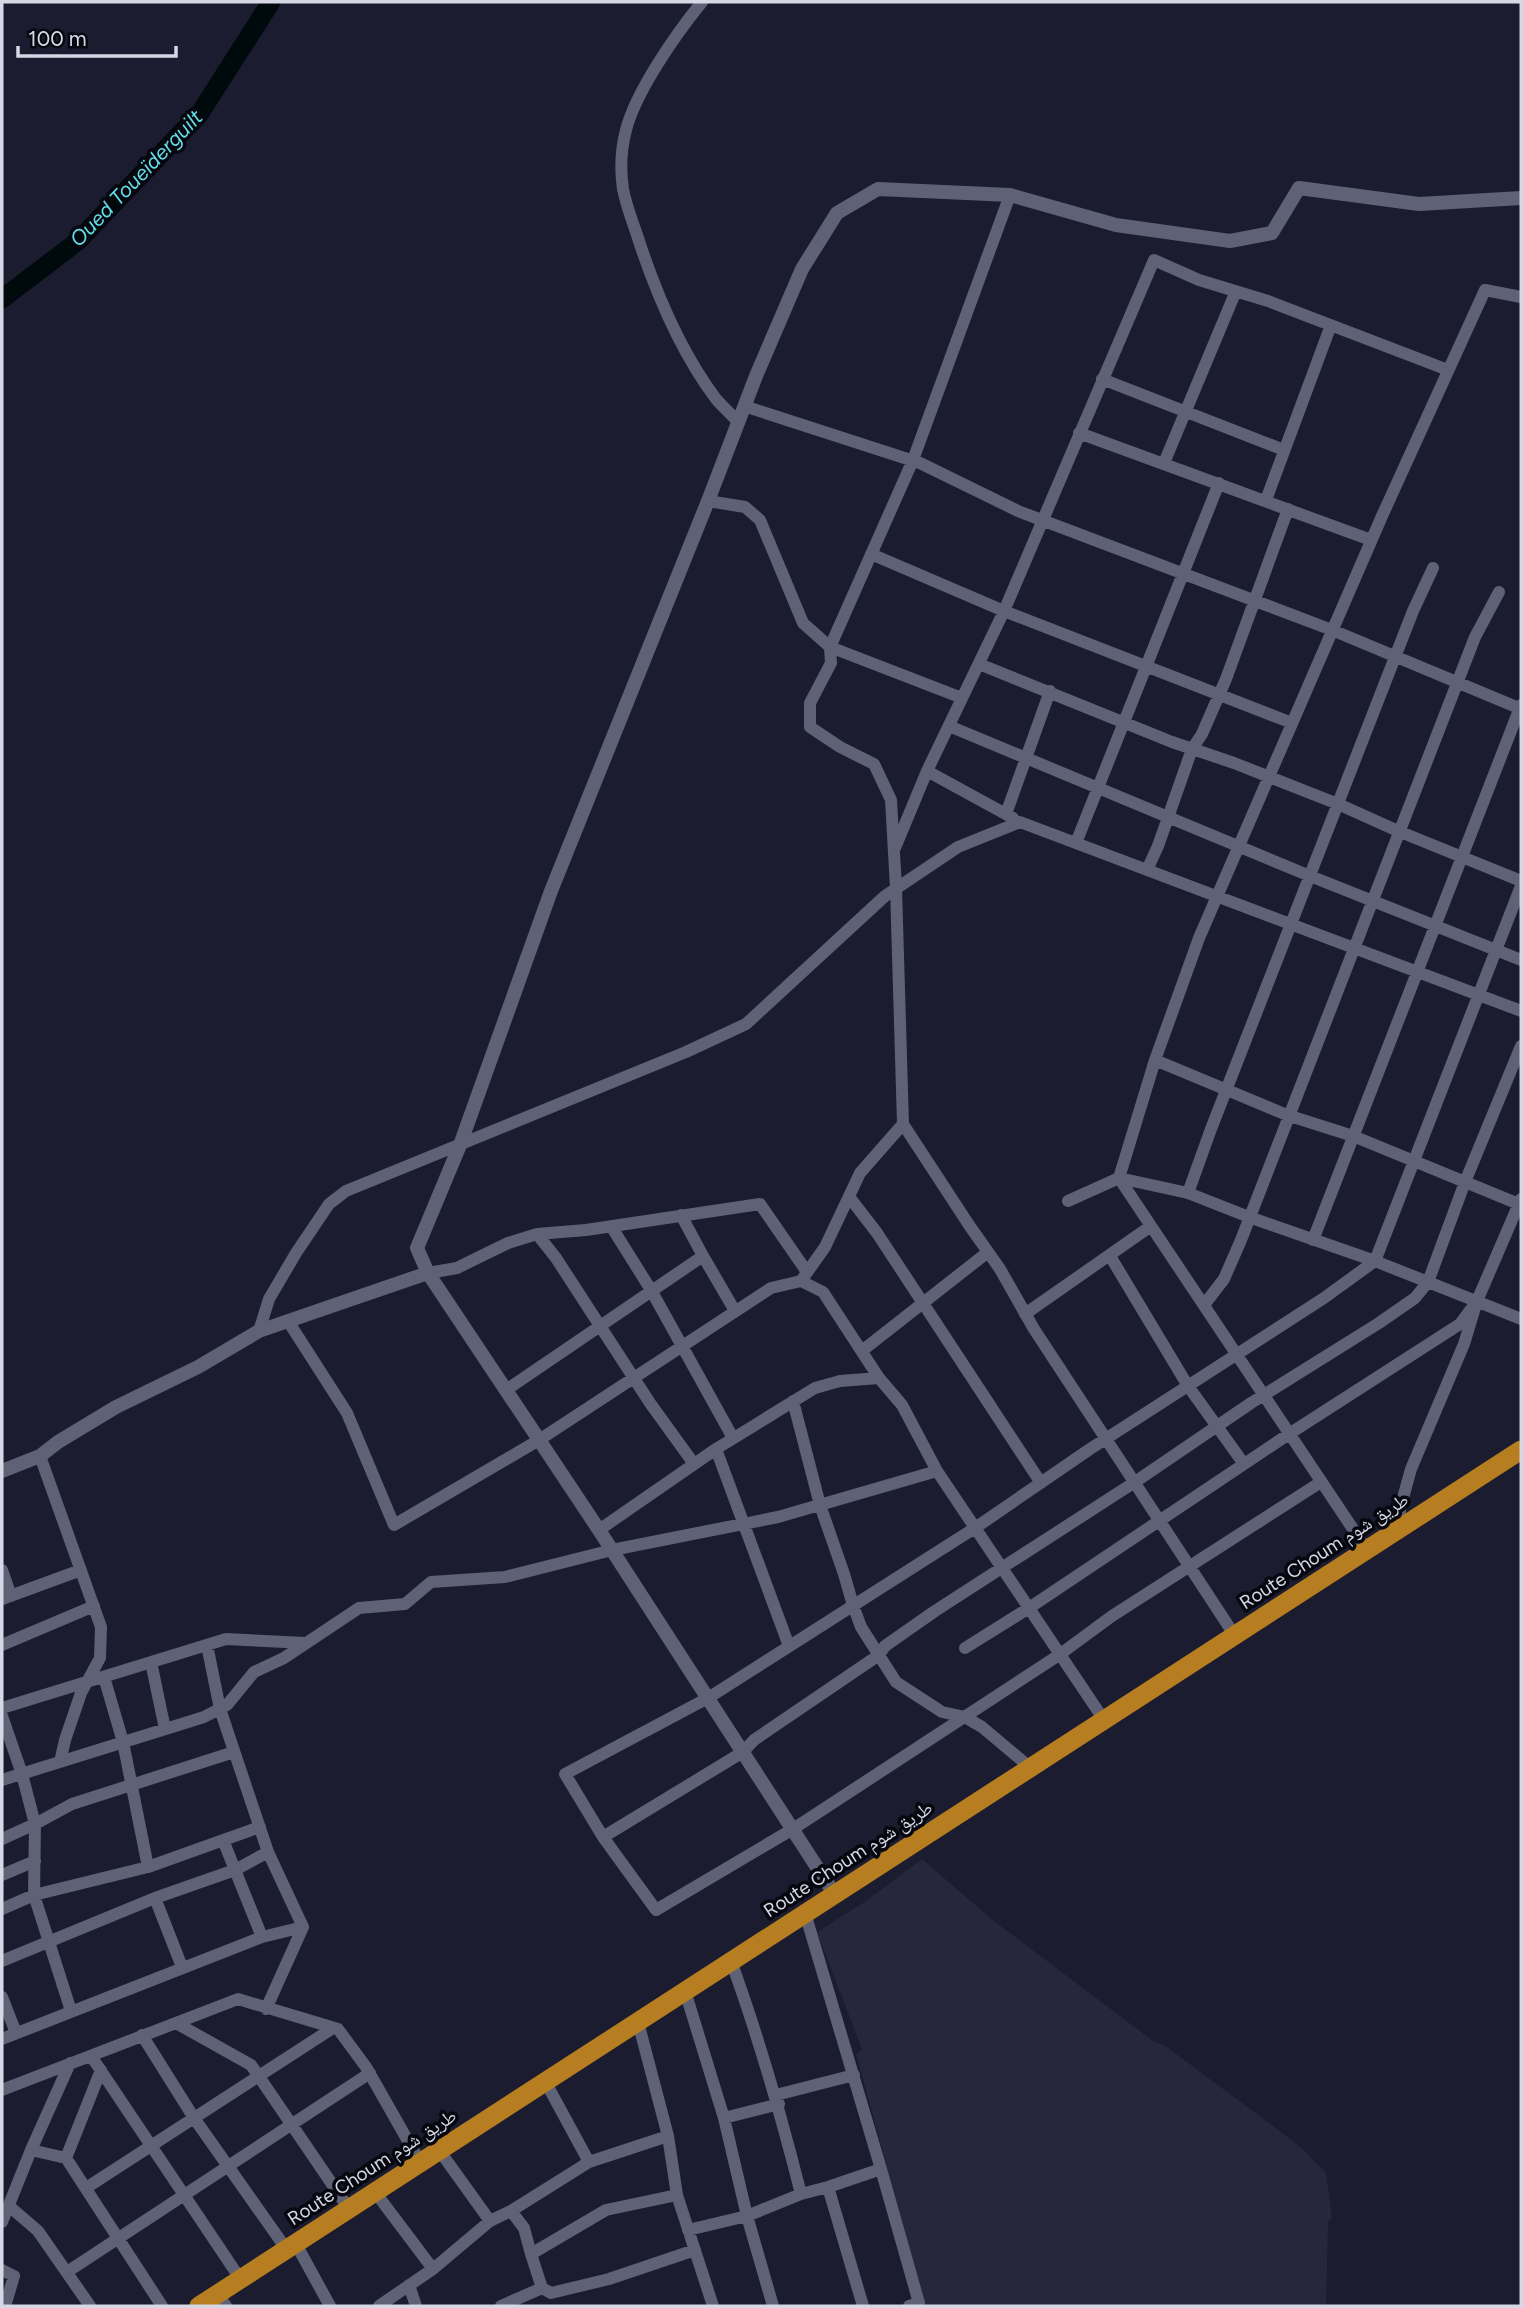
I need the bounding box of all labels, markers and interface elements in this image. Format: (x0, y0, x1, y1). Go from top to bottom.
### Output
scale bar (18, 14, 175, 58)
text: 100 m (28, 26, 87, 51)
water label: Oued Toueïderguilt (64, 104, 208, 252)
street label: Route Choum طريق شوم (1235, 1488, 1414, 1616)
street label: Route Choum طريق شوم (759, 1796, 938, 1924)
street label: Route Choum طريق شوم (283, 2104, 462, 2232)

